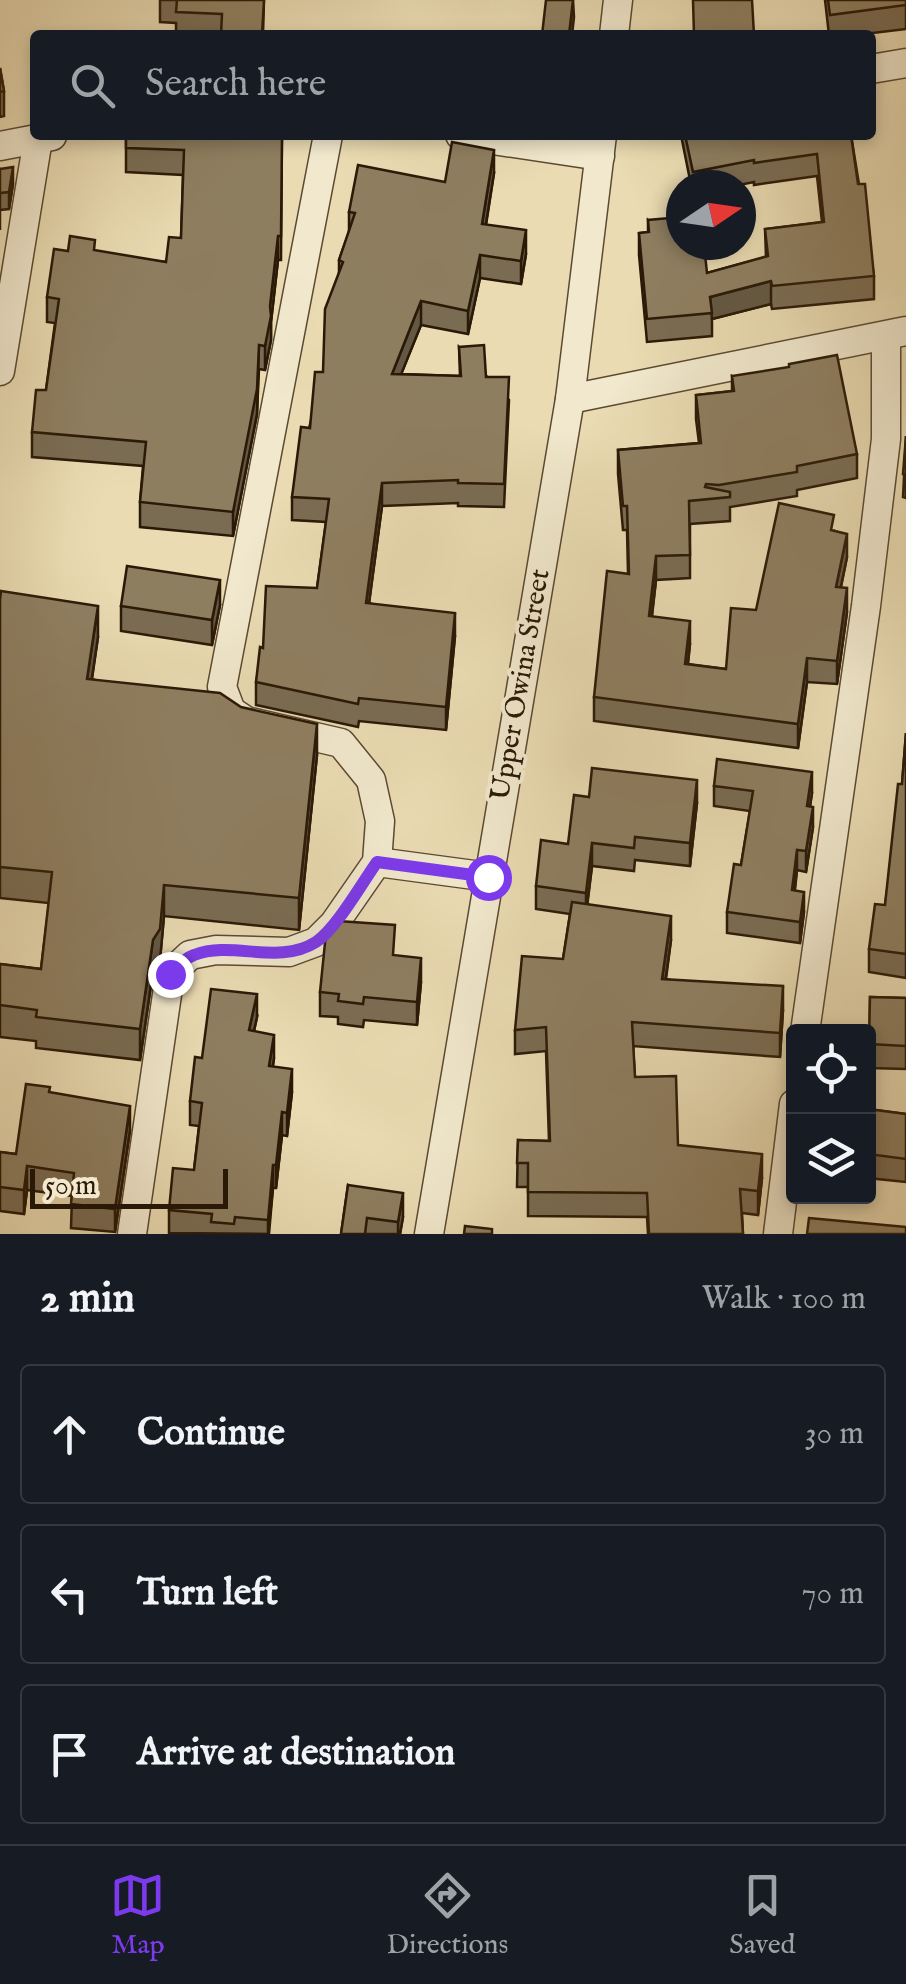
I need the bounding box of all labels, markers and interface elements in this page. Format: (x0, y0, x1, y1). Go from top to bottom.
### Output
search box (30, 30, 876, 140)
icon: search (65, 58, 120, 113)
text: Search here (145, 61, 326, 109)
north arrow (666, 170, 756, 260)
street label: Upper Owina Street (483, 566, 559, 803)
route start (466, 855, 512, 901)
route end (148, 952, 194, 998)
map controls (786, 1024, 876, 1204)
button: locate (786, 1024, 876, 1114)
button: layers (786, 1114, 876, 1204)
scale bar (30, 1164, 228, 1208)
text: 50 m (45, 1169, 97, 1204)
text: 2 min (40, 1273, 135, 1326)
text: Walk · 100 m (702, 1279, 866, 1320)
icon: ahead (42, 1407, 97, 1462)
text: Continue (137, 1410, 285, 1458)
text: 30 m (805, 1414, 864, 1455)
icon: left (42, 1567, 97, 1622)
text: Turn left (137, 1570, 278, 1618)
text: 70 m (802, 1574, 864, 1615)
icon: arrive (42, 1727, 97, 1782)
text: Arrive at destination (137, 1730, 455, 1778)
tab: Map (110, 1868, 165, 1963)
tab: Directions (386, 1868, 508, 1963)
tab: Saved (729, 1868, 796, 1963)

